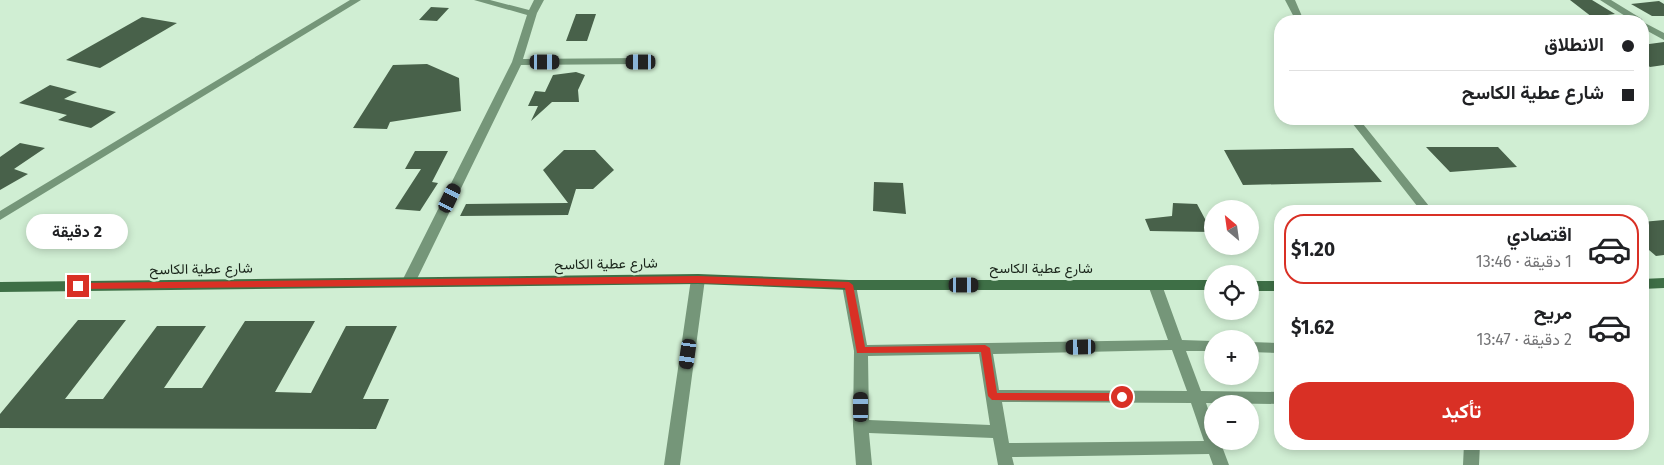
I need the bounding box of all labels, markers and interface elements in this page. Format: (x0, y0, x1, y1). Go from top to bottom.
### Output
text: الانطلاق (1544, 33, 1604, 56)
car (530, 55, 560, 70)
car (626, 55, 656, 70)
text: شارع عطية الكاسح (1462, 81, 1604, 104)
car (436, 181, 463, 215)
north arrow (1204, 200, 1259, 255)
map controls (1204, 200, 1259, 450)
callout: 2 دقيقة (27, 214, 129, 248)
text: 2 دقيقة (52, 222, 102, 241)
text: اقتصادي (1507, 223, 1572, 246)
icon: car (1587, 227, 1632, 272)
text: $1.20 (1291, 238, 1335, 261)
text: 1 دقيقة · 13:46 (1476, 252, 1572, 271)
street label: شارع عطية الكاسح (554, 255, 658, 275)
street label: شارع عطية الكاسح (149, 260, 253, 280)
street label: شارع عطية الكاسح (989, 260, 1093, 279)
button: locate (1204, 265, 1259, 320)
route end (67, 275, 89, 297)
car (949, 278, 979, 293)
text: مريح (1534, 301, 1572, 324)
icon: car (1587, 305, 1632, 350)
text: $1.62 (1291, 316, 1334, 339)
button: + (1204, 330, 1259, 385)
text: 2 دقيقة · 13:47 (1477, 330, 1572, 349)
car (678, 338, 697, 370)
car (1065, 339, 1096, 355)
button: تأكيد (1289, 382, 1634, 440)
route start (1111, 386, 1133, 408)
car (853, 392, 868, 422)
button: − (1204, 395, 1259, 450)

